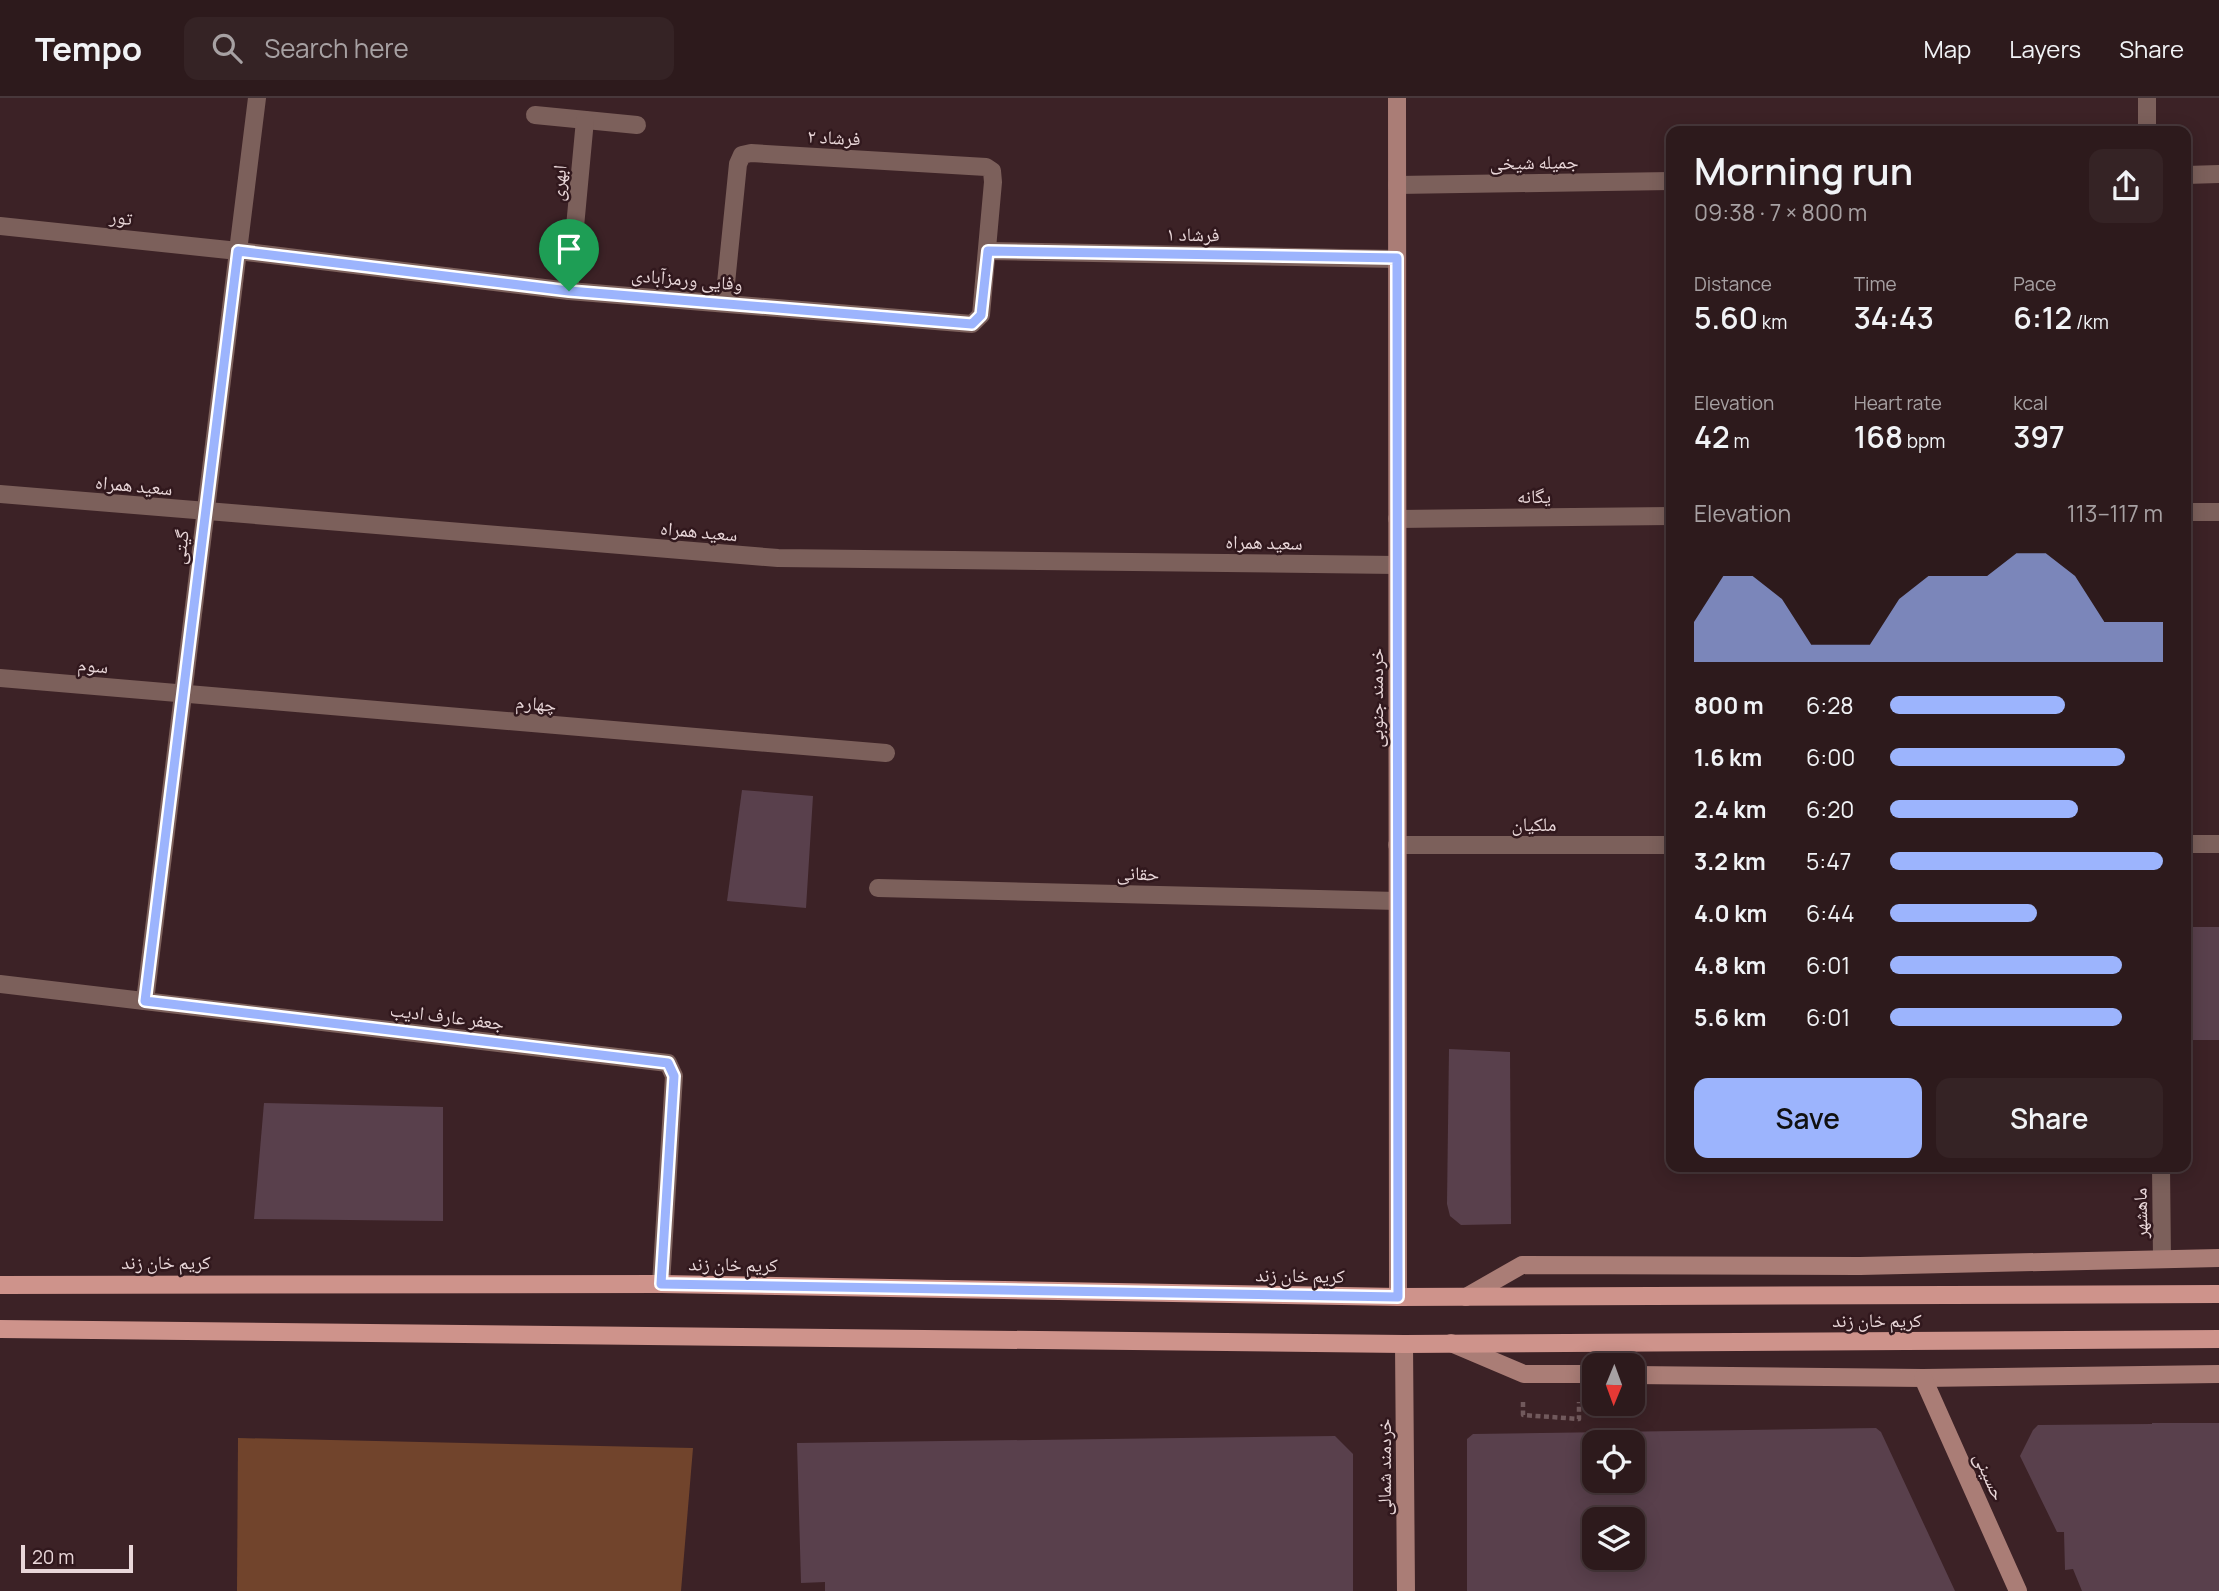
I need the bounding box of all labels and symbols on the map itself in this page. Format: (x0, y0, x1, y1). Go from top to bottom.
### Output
street label: فرشاد ۲ (807, 123, 861, 151)
street label: جمیله شیخی (1489, 148, 1579, 176)
street label: ابهری (543, 164, 573, 202)
street label: تور (107, 203, 134, 231)
pin (539, 219, 599, 291)
street label: فرشاد ۱ (1166, 221, 1220, 247)
street label: وفایی ورمزآبادی (630, 261, 744, 297)
street label: سعید همراه (94, 469, 174, 501)
street label: یگانه (1517, 483, 1551, 509)
street label: سعید همراه (659, 515, 739, 547)
street label: گیتی (165, 528, 195, 566)
street label: سعید همراه (1225, 528, 1303, 556)
street label: خردمند جنوبی (1363, 648, 1389, 748)
street label: سوم (76, 651, 109, 680)
street label: چهارم (514, 688, 557, 719)
street label: ملکیان (1512, 811, 1556, 837)
street label: حقانی (1117, 860, 1159, 886)
street label: جعفر عارف ادیب (388, 996, 506, 1036)
street label: ماهشهر (2127, 1187, 2153, 1240)
street label: کریم خان زند (121, 1249, 211, 1275)
street label: کریم خان زند (688, 1250, 778, 1278)
street label: کریم خان زند (1255, 1261, 1345, 1289)
street label: کریم خان زند (1832, 1307, 1922, 1333)
north arrow (1582, 1353, 1645, 1416)
street label: خردمند شمالی (1371, 1419, 1397, 1515)
street label: حسینی (1968, 1448, 2012, 1504)
scale bar (21, 1542, 133, 1574)

